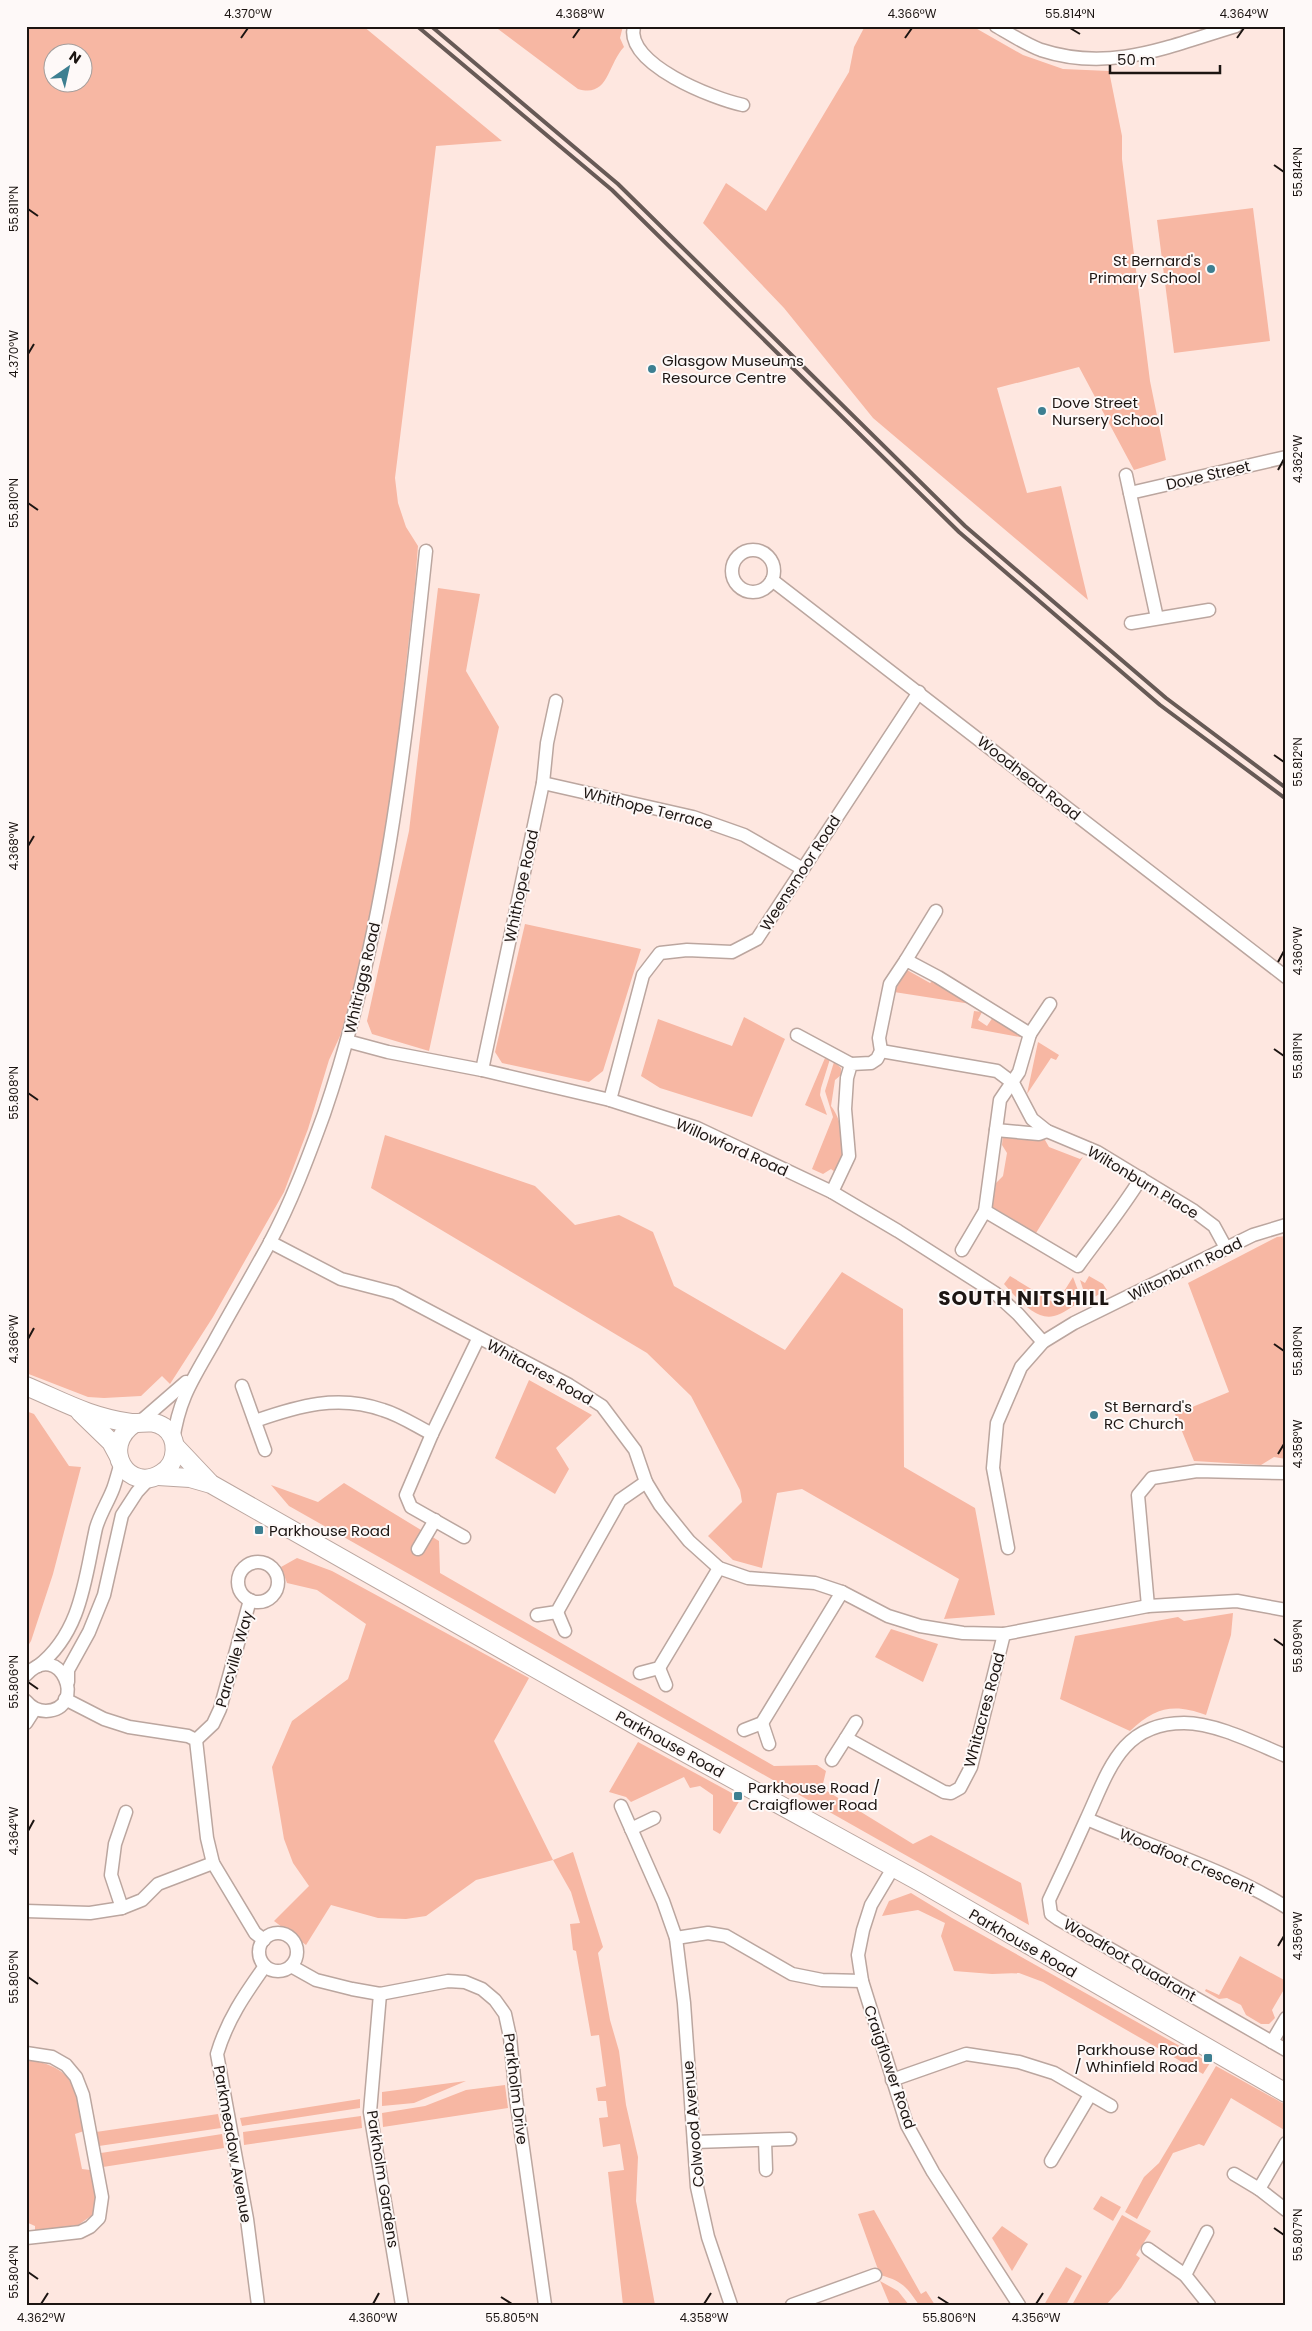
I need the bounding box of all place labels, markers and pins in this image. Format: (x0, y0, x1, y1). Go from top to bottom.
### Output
place label: St Bernard's Primary School (1089, 250, 1201, 288)
marker: St Bernard's Primary School (1205, 263, 1217, 275)
place label: Glasgow Museums Resource Centre (662, 350, 804, 388)
marker: Glasgow Museums Resource Centre (646, 363, 658, 375)
place label: Dove Street Nursery School (1052, 392, 1163, 430)
marker: Dove Street Nursery School (1036, 405, 1048, 417)
place label: St Bernard's RC Church (1104, 1396, 1192, 1434)
marker: St Bernard's RC Church (1088, 1409, 1100, 1421)
place label: Parkhouse Road (269, 1520, 390, 1541)
marker: Parkhouse Road (253, 1524, 265, 1536)
place label: Parkhouse Road / Craigflower Road (748, 1777, 880, 1815)
marker: Parkhouse Road / Craigflower Road (732, 1790, 744, 1802)
place label: Parkhouse Road / Whinfield Road (1075, 2039, 1198, 2077)
marker: Parkhouse Road / Whinfield Road (1202, 2052, 1214, 2064)

